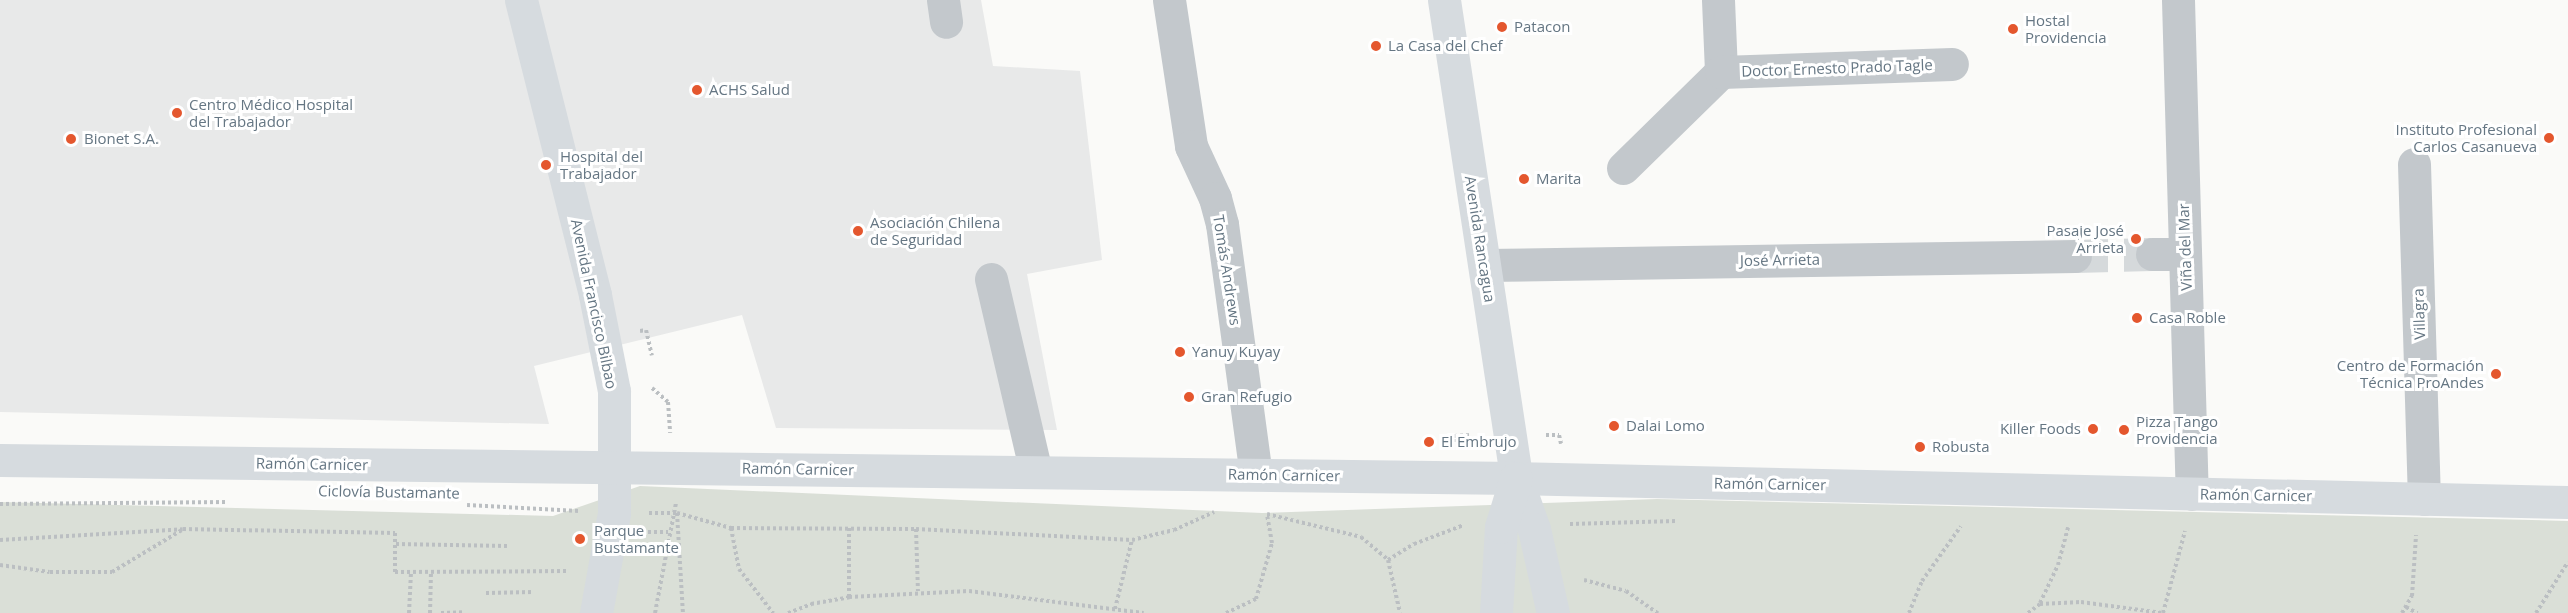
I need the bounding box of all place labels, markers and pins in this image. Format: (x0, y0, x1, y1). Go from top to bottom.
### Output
place label: Hostal Providencia (2025, 11, 2107, 46)
place label: Patacon (1514, 18, 1570, 36)
marker: Patacon (1495, 20, 1509, 34)
marker: Hostal Providencia (2006, 22, 2020, 36)
place label: La Casa del Chef (1388, 37, 1503, 55)
marker: La Casa del Chef (1369, 39, 1383, 53)
place label: ACHS Salud (709, 81, 790, 99)
marker: ACHS Salud (690, 83, 704, 97)
place label: Centro Médico Hospital del Trabajador (189, 95, 353, 130)
marker: Centro Médico Hospital del Trabajador (170, 106, 184, 120)
place label: Instituto Profesional Carlos Casanueva (2396, 120, 2537, 155)
marker: Bionet S.A. (62, 130, 80, 148)
place label: Bionet S.A. (84, 130, 159, 148)
marker: Instituto Profesional Carlos Casanueva (2542, 131, 2556, 145)
place label: Hospital del Trabajador (560, 147, 643, 182)
marker: Hospital del Trabajador (537, 156, 555, 174)
place label: Marita (1536, 170, 1581, 188)
marker: Marita (1517, 172, 1531, 186)
place label: Asociación Chilena de Seguridad (870, 213, 1000, 248)
place label: Pasaje José Arrieta (2046, 221, 2124, 256)
marker: Asociación Chilena de Seguridad (851, 224, 865, 238)
marker: Pasaje José Arrieta (2129, 232, 2143, 246)
place label: Casa Roble (2149, 309, 2226, 327)
marker: Casa Roble (2130, 311, 2144, 325)
place label: Yanuy Kuyay (1192, 343, 1280, 361)
marker: Yanuy Kuyay (1173, 345, 1187, 359)
place label: Centro de Formación Técnica ProAndes (2337, 356, 2484, 391)
marker: Centro de Formación Técnica ProAndes (2489, 367, 2503, 381)
place label: Gran Refugio (1201, 388, 1292, 406)
marker: Gran Refugio (1182, 390, 1196, 404)
place label: Pizza Tango Providencia (2136, 412, 2218, 447)
place label: Dalai Lomo (1626, 417, 1705, 435)
marker: Dalai Lomo (1607, 419, 1621, 433)
place label: Killer Foods (2000, 420, 2081, 438)
marker: Killer Foods (2086, 422, 2100, 436)
marker: Pizza Tango Providencia (2117, 423, 2131, 437)
place label: El Embrujo (1441, 433, 1517, 451)
marker: El Embrujo (1422, 435, 1436, 449)
place label: Robusta (1932, 438, 1989, 456)
marker: Robusta (1913, 440, 1927, 454)
place label: Parque Bustamante (594, 521, 679, 556)
marker: Parque Bustamante (571, 530, 589, 548)

